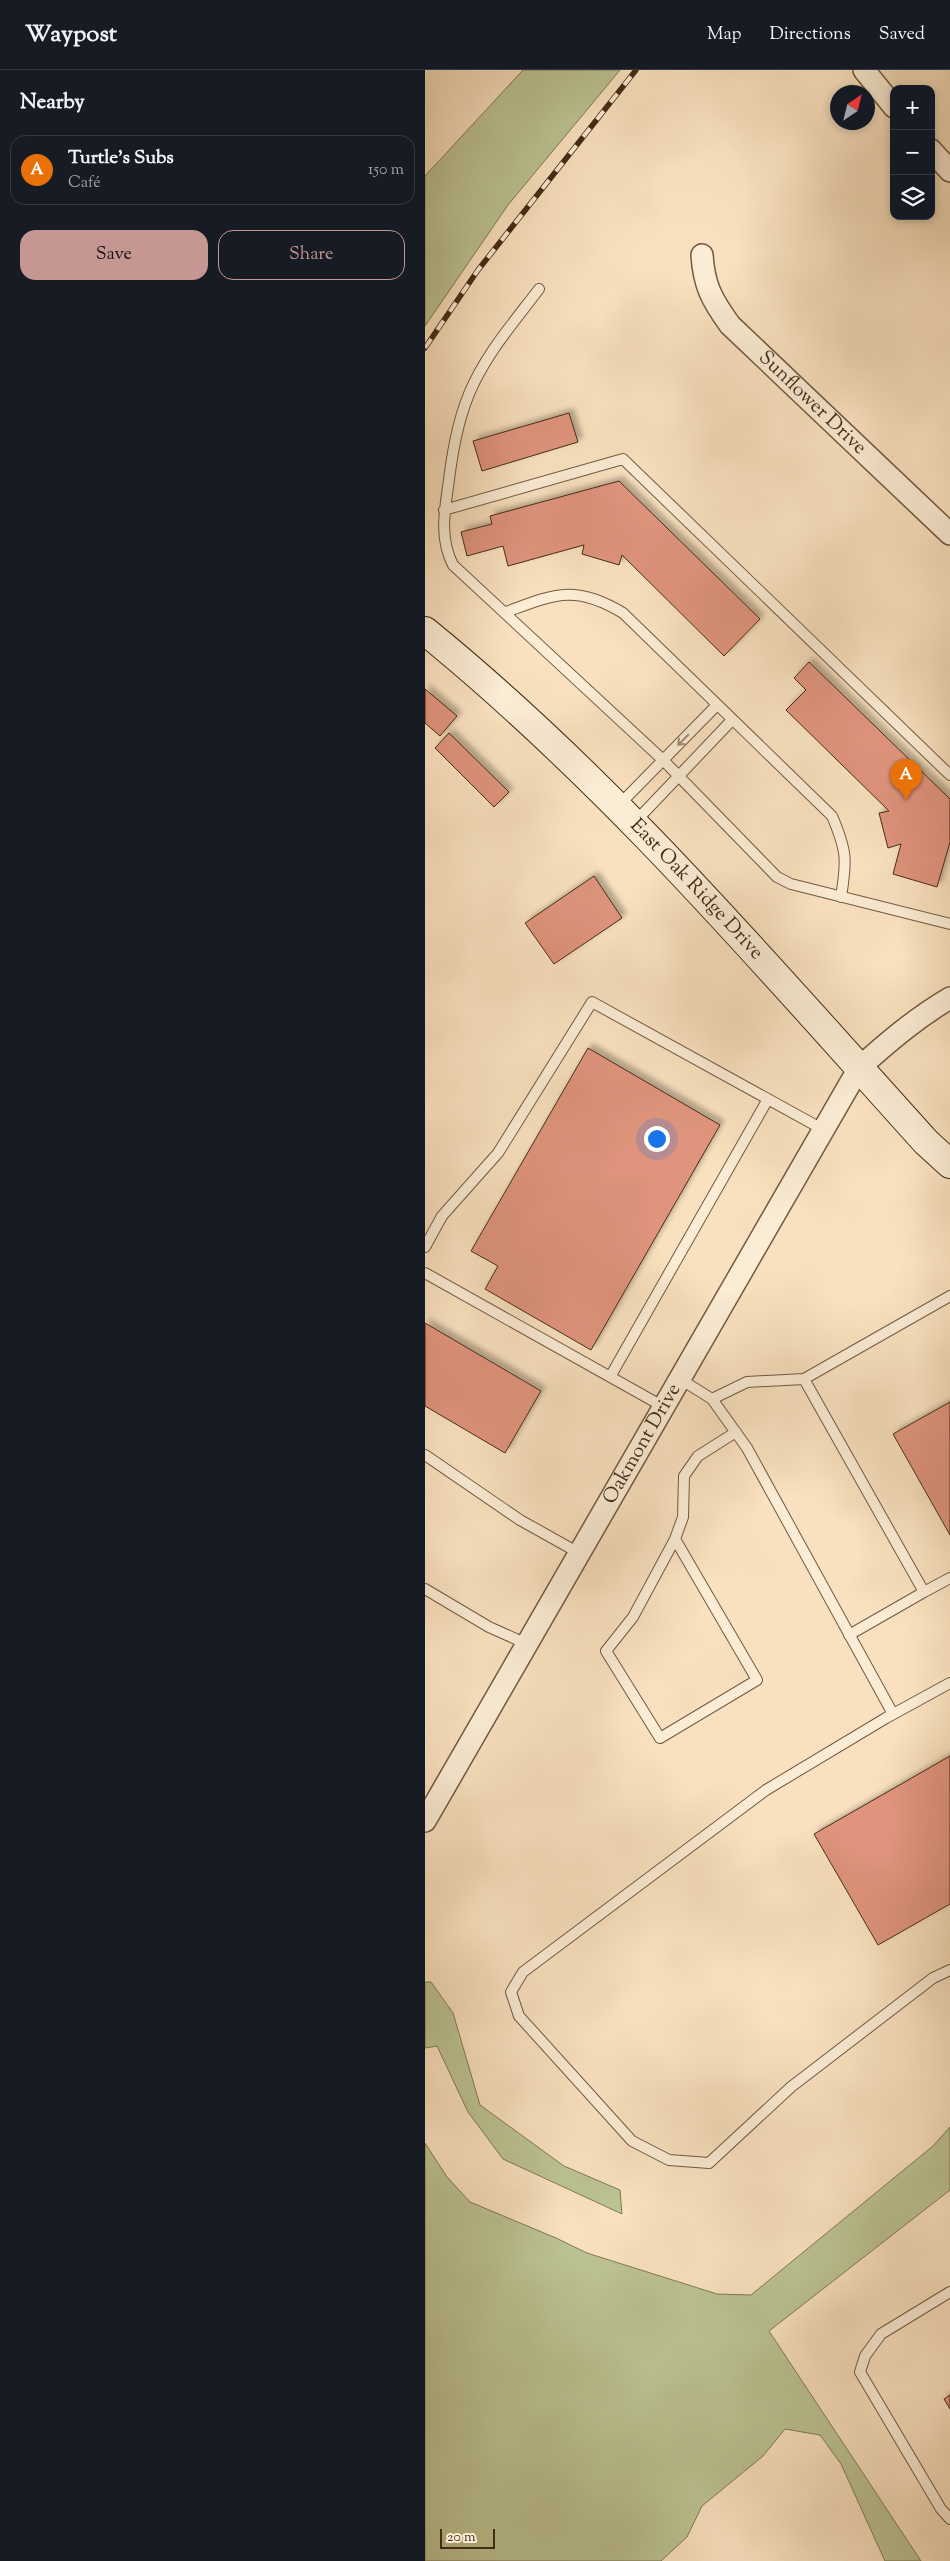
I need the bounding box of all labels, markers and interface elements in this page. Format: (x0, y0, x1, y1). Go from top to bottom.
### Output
text: Waypost (25, 18, 117, 52)
text: Map (707, 22, 742, 48)
text: Directions (770, 22, 851, 48)
text: Saved (879, 22, 925, 48)
north arrow (830, 85, 875, 130)
map controls (890, 85, 935, 220)
button: + (890, 85, 935, 130)
text: Nearby (20, 88, 85, 118)
button: − (890, 130, 935, 175)
text: Turtle’s Subs (68, 145, 174, 172)
text: A (31, 159, 44, 182)
text: 150 m (368, 159, 404, 182)
text: Café (68, 172, 101, 195)
button: layers (890, 175, 935, 220)
button: Save (20, 230, 208, 280)
button: Share (218, 230, 405, 280)
street label: Sunflower Drive (751, 344, 873, 462)
one-way arrow (677, 733, 689, 746)
pin: A (890, 759, 922, 800)
street label: East Oak Ridge Drive (623, 812, 770, 966)
your location (644, 1126, 670, 1152)
street label: Oakmont Drive (596, 1378, 689, 1510)
scale bar (440, 2526, 495, 2549)
text: 20 m (447, 2528, 476, 2548)

